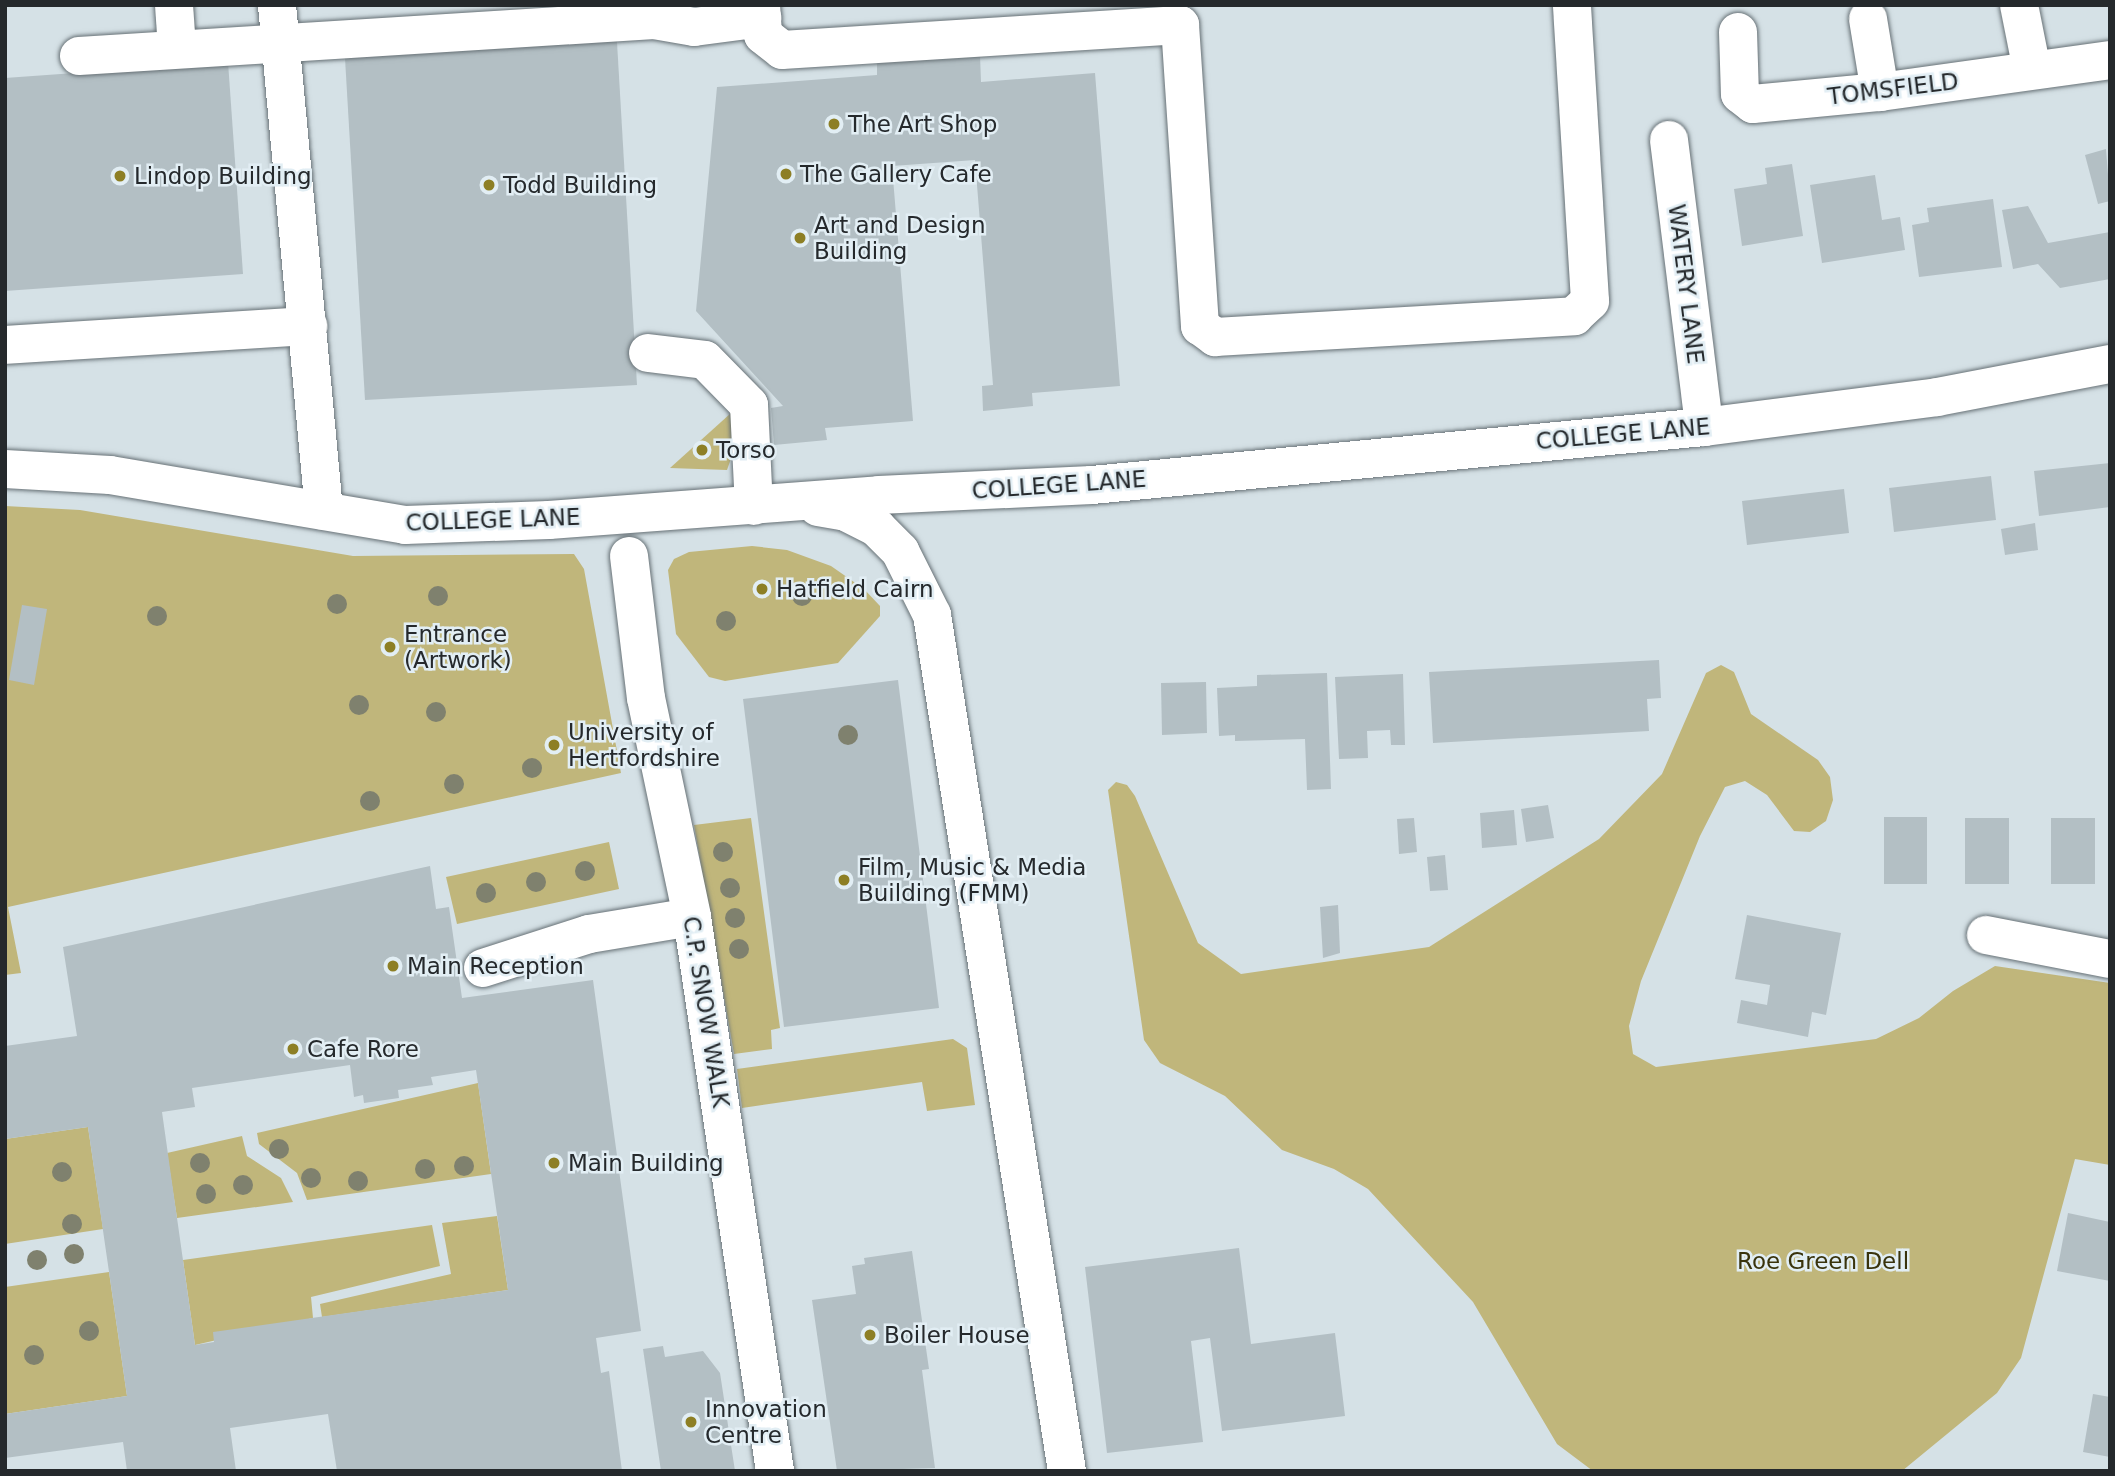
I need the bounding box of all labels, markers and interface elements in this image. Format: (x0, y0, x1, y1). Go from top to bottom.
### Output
street label: TOMSFIELD (1826, 67, 1960, 111)
place label: The Art Shop (848, 110, 997, 138)
marker: The Art Shop (826, 116, 842, 132)
place label: The Gallery Cafe (800, 160, 992, 188)
place label: Lindop Building (134, 162, 312, 190)
marker: The Gallery Cafe (778, 166, 794, 182)
marker: Lindop Building (112, 168, 128, 184)
place label: Todd Building (503, 171, 657, 199)
marker: Todd Building (481, 177, 497, 193)
street label: WATERY LANE (1663, 203, 1709, 365)
place label: Art and Design Building (814, 211, 986, 265)
marker: Art and Design Building (792, 230, 808, 246)
street label: COLLEGE LANE (1535, 413, 1711, 455)
place label: Torso (716, 436, 776, 464)
marker: Torso (694, 442, 710, 458)
street label: COLLEGE LANE (971, 465, 1147, 505)
street label: COLLEGE LANE (405, 503, 581, 537)
place label: Hatfield Cairn (776, 575, 934, 603)
marker: Hatfield Cairn (754, 581, 770, 597)
place label: Entrance (Artwork) (404, 620, 512, 674)
marker: Entrance (Artwork) (382, 639, 398, 655)
place label: University of Hertfordshire (568, 718, 720, 772)
marker: University of Hertfordshire (546, 737, 562, 753)
place label: Film, Music & Media Building (FMM) (858, 853, 1086, 907)
marker: Film, Music & Media Building (FMM) (836, 872, 852, 888)
street label: C.P. SNOW WALK (677, 914, 735, 1110)
place label: Main Reception (407, 952, 584, 980)
marker: Main Reception (385, 958, 401, 974)
place label: Cafe Rore (307, 1035, 419, 1063)
marker: Cafe Rore (285, 1041, 301, 1057)
place label: Main Building (568, 1149, 724, 1177)
marker: Main Building (546, 1155, 562, 1171)
park label: Roe Green Dell (1737, 1247, 1909, 1275)
place label: Boiler House (884, 1321, 1030, 1349)
marker: Boiler House (862, 1327, 878, 1343)
place label: Innovation Centre (705, 1395, 827, 1449)
marker: Innovation Centre (683, 1414, 699, 1430)

